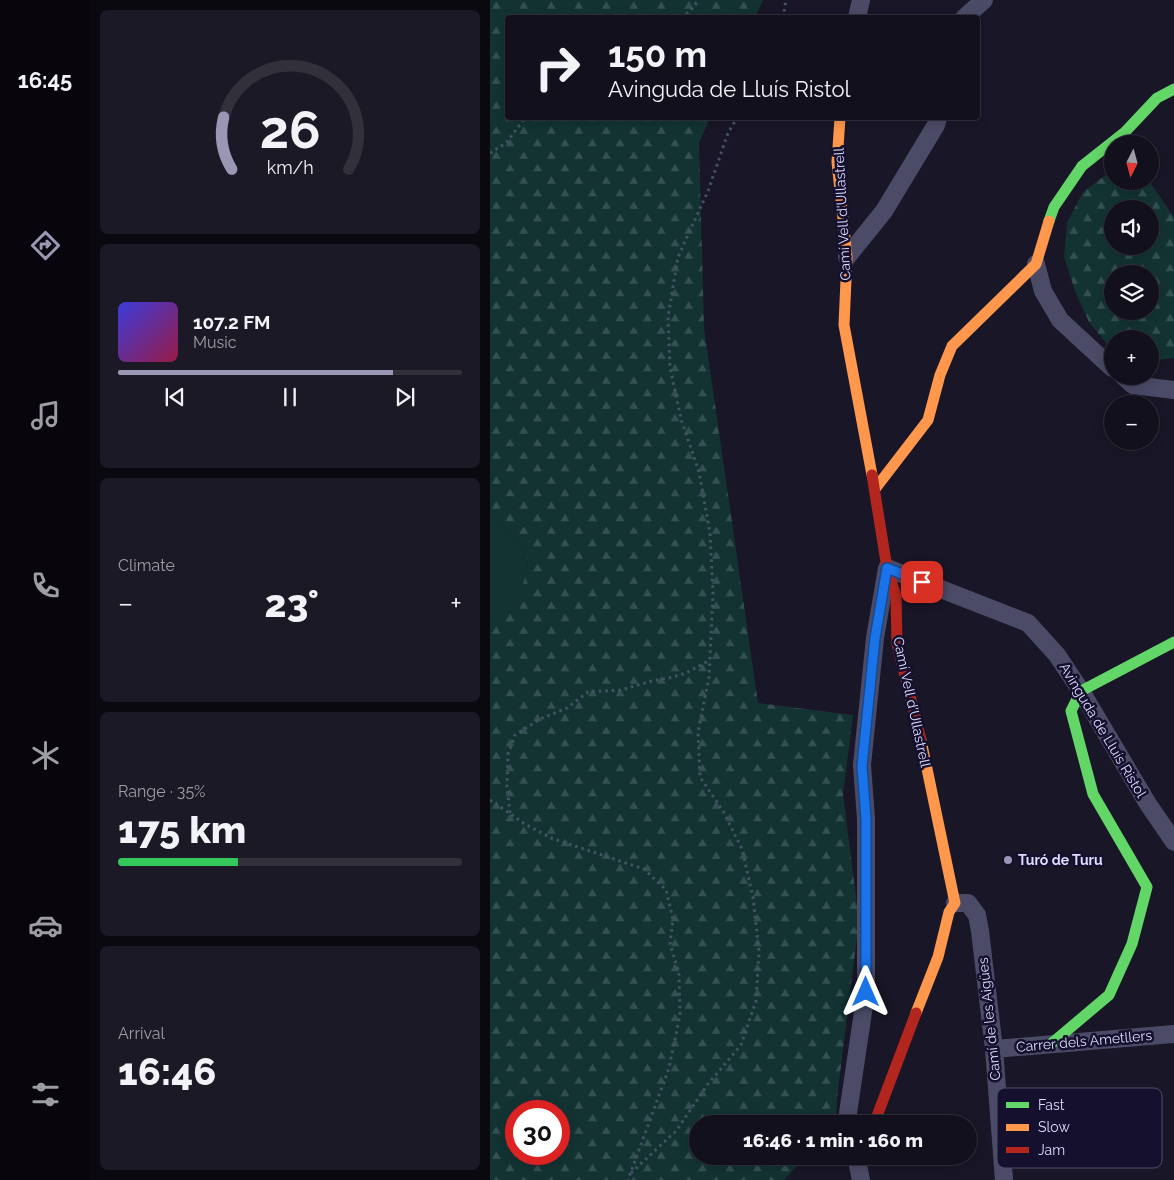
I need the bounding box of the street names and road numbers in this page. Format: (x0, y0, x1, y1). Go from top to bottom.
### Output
street label: Camí Vell d'Ullastrell (831, 147, 853, 281)
street label: Camí Vell d'Ullastrell (890, 635, 934, 769)
street label: Avinguda de Lluís Ristol (1056, 660, 1150, 800)
street label: Camí de les Aigües (975, 956, 1003, 1081)
street label: Carrer dels Ametllers (1015, 1027, 1153, 1055)

